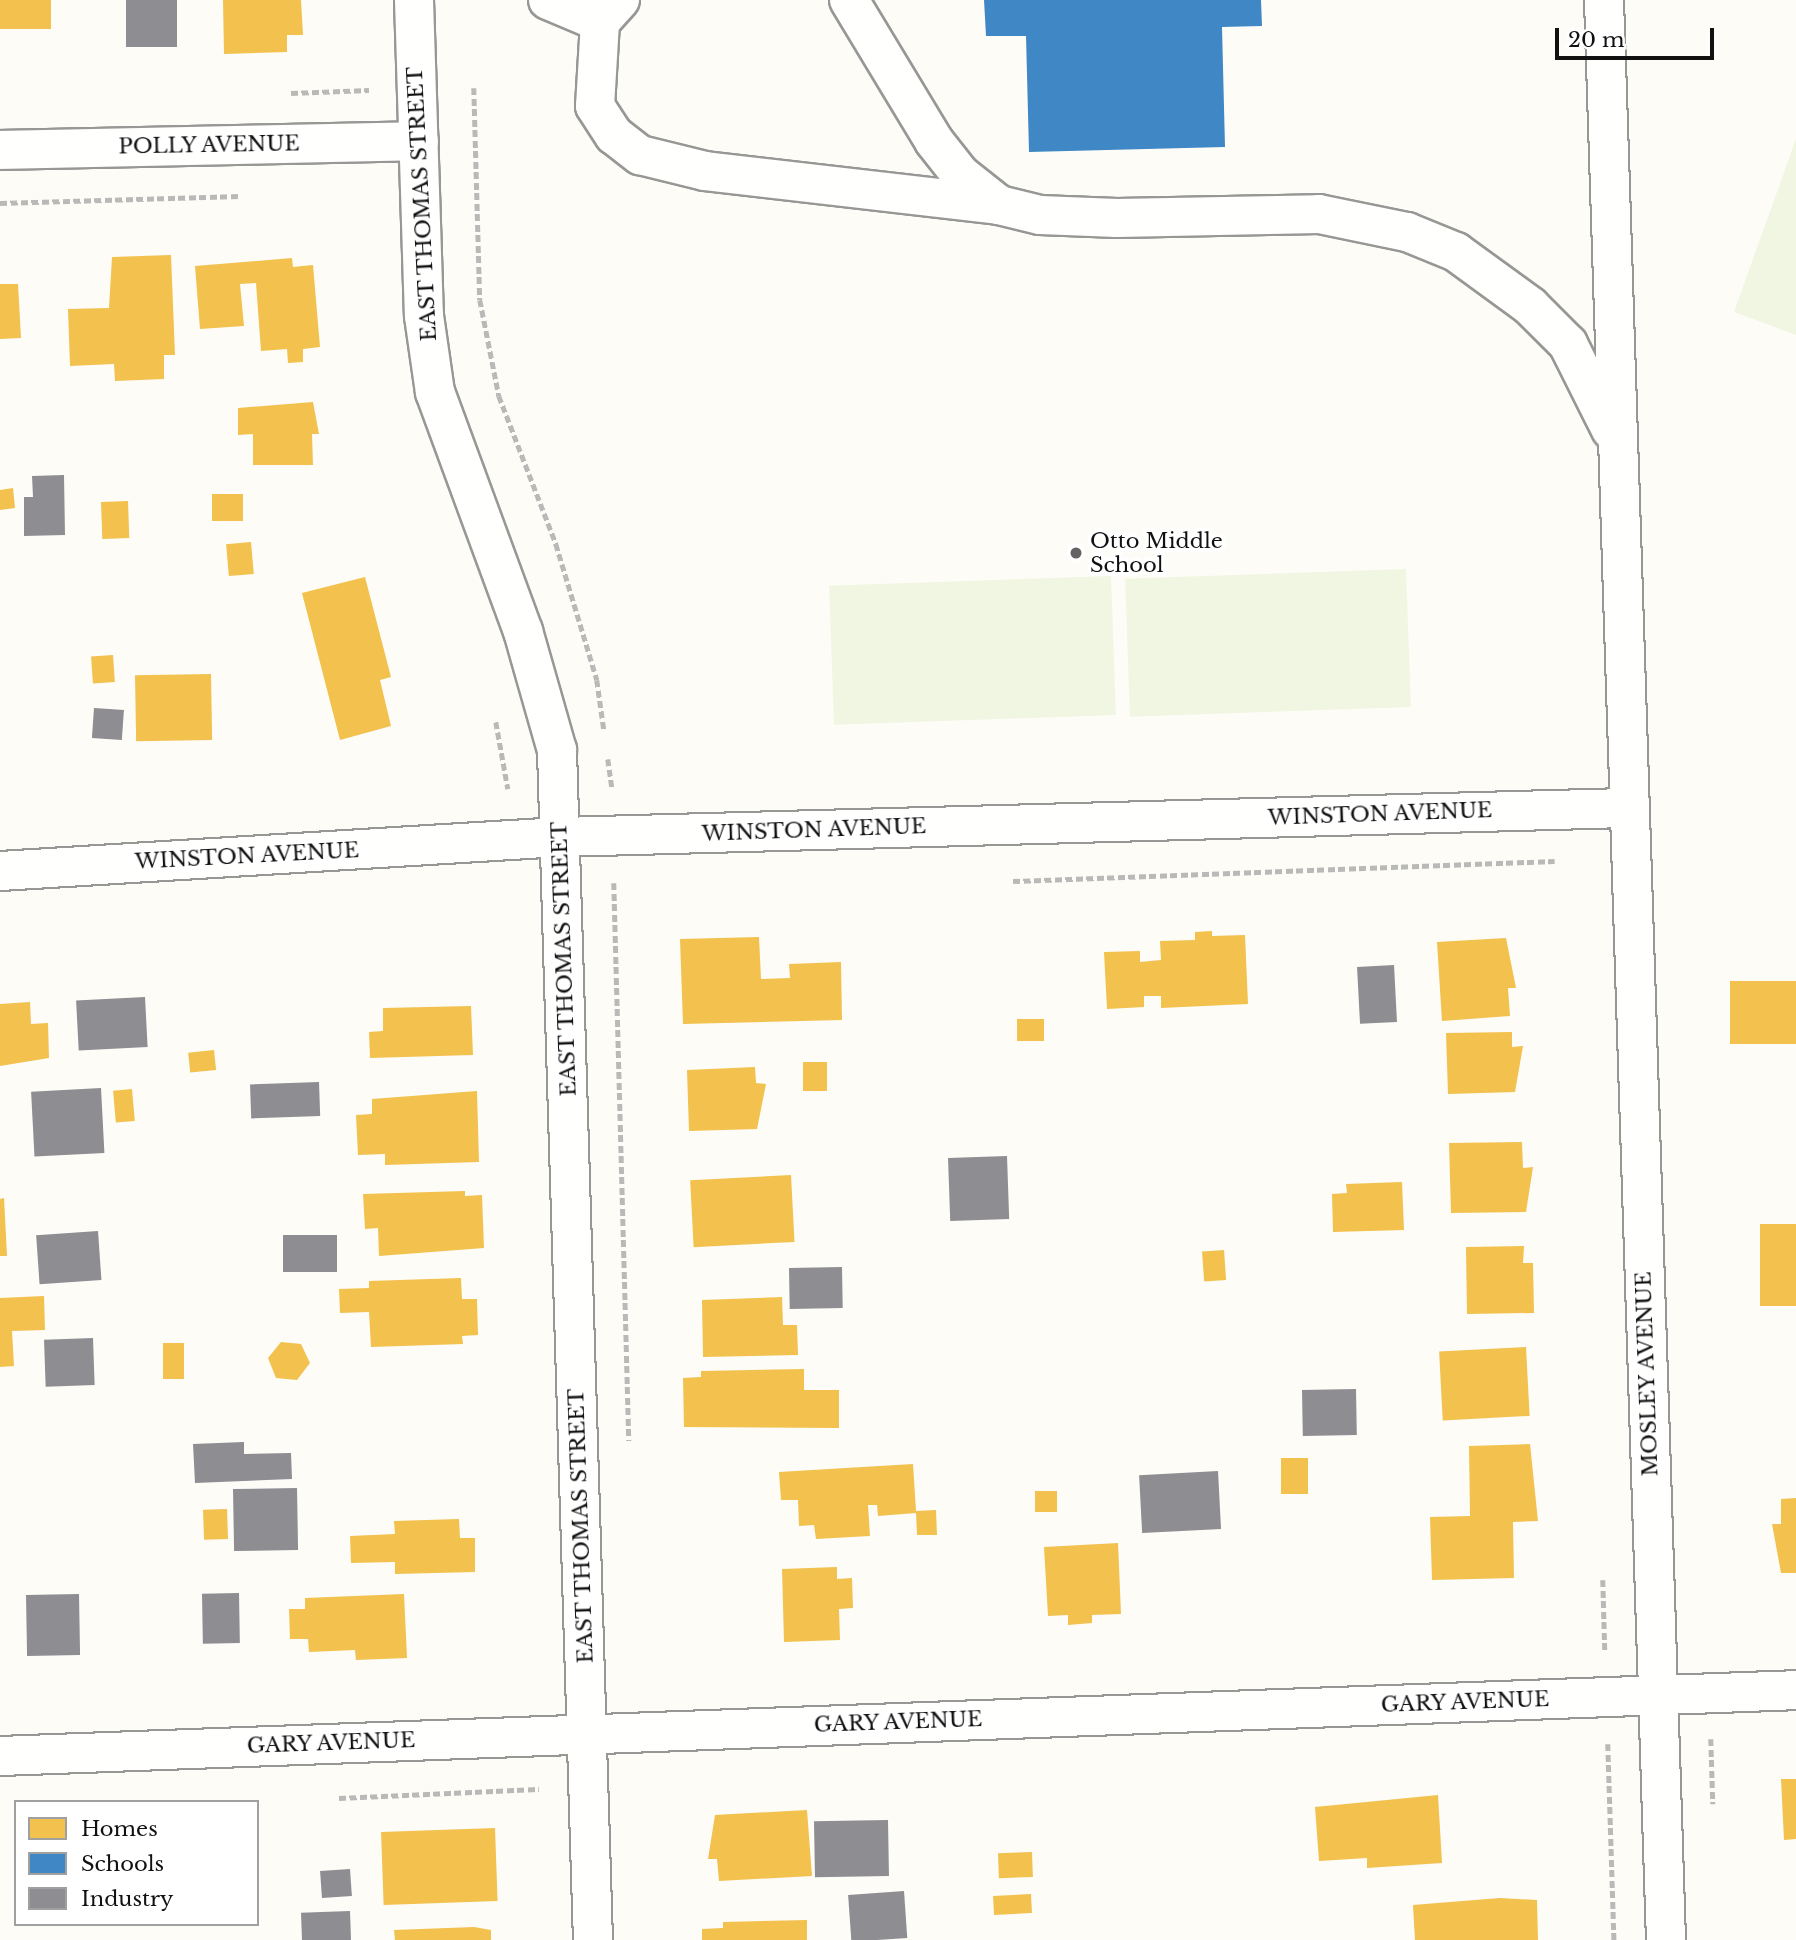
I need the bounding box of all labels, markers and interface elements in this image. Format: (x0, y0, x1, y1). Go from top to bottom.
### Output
scale bar (1558, 14, 1717, 58)
text: 20 m (1568, 27, 1625, 53)
street label: EAST THOMAS STREET (402, 65, 442, 343)
street label: POLLY AVENUE (117, 131, 301, 159)
place label: Otto Middle School (1090, 528, 1223, 578)
marker: Otto Middle School (1068, 545, 1084, 561)
street label: WINSTON AVENUE (1267, 797, 1493, 831)
street label: WINSTON AVENUE (701, 813, 927, 847)
street label: EAST THOMAS STREET (547, 821, 581, 1097)
street label: WINSTON AVENUE (134, 838, 360, 874)
street label: MOSLEY AVENUE (1631, 1270, 1663, 1478)
street label: EAST THOMAS STREET (564, 1388, 598, 1664)
street label: GARY AVENUE (1380, 1686, 1550, 1718)
street label: GARY AVENUE (813, 1706, 983, 1738)
street label: GARY AVENUE (246, 1727, 416, 1759)
legend (14, 1800, 259, 1926)
text: Homes (81, 1816, 158, 1842)
text: Schools (81, 1851, 164, 1877)
text: Industry (81, 1886, 173, 1912)

